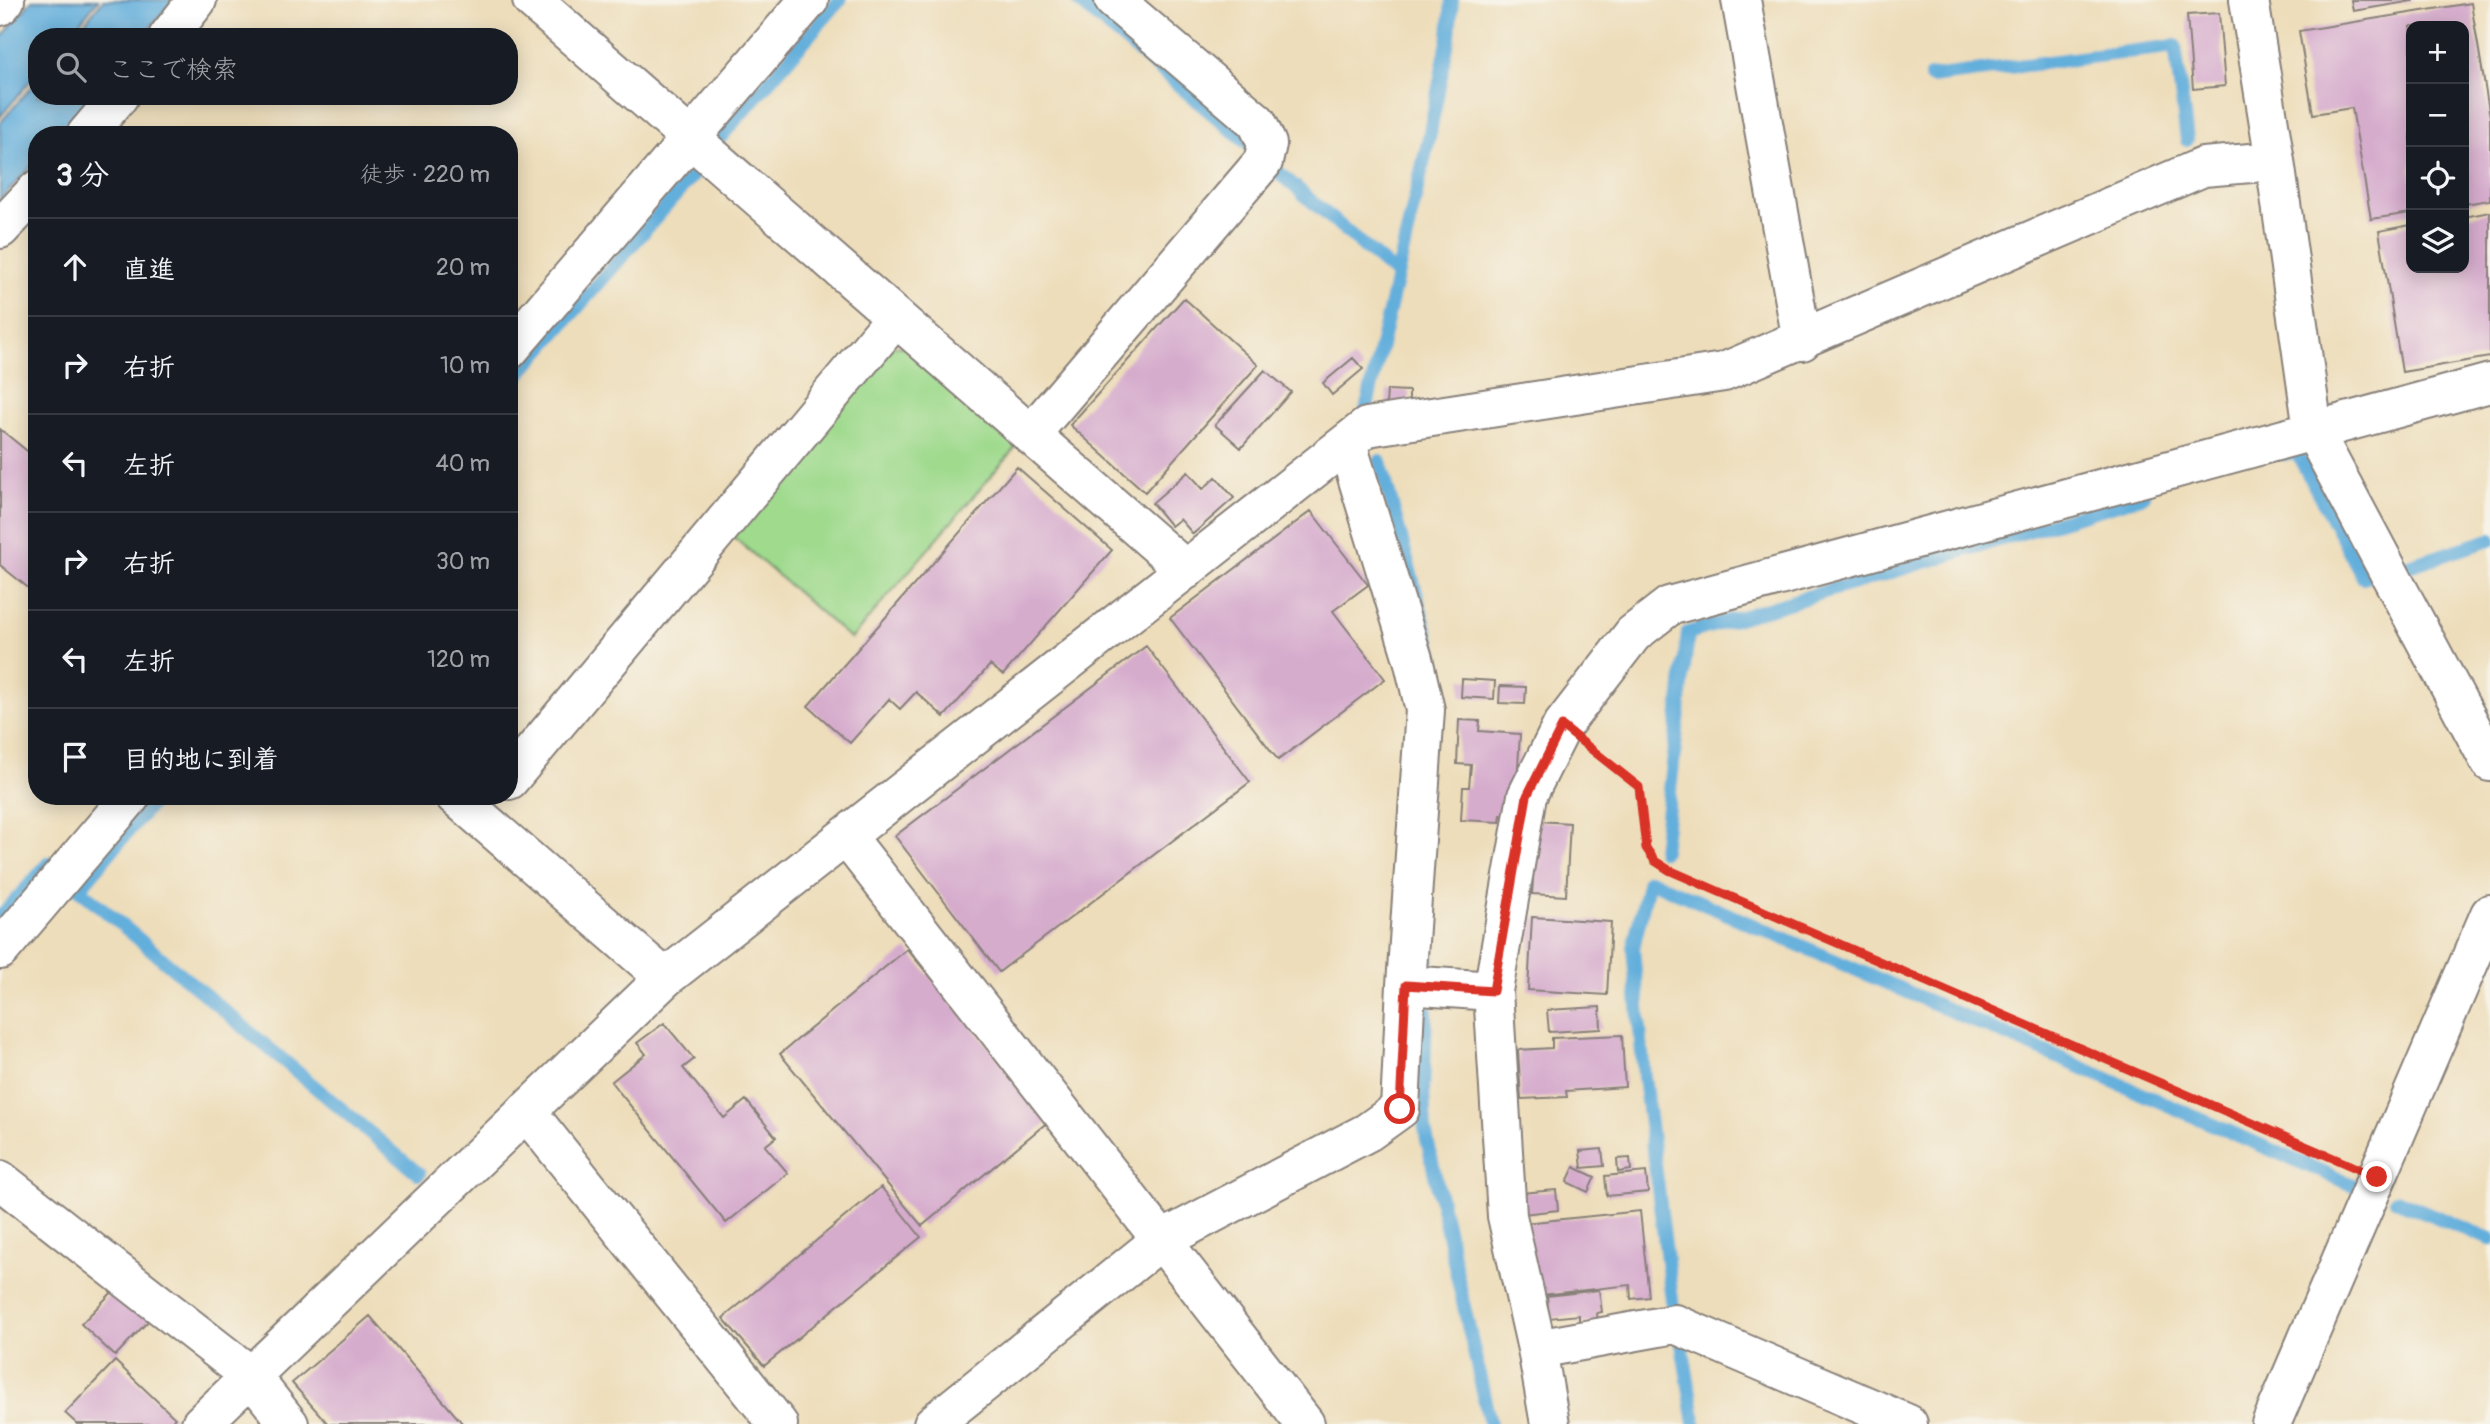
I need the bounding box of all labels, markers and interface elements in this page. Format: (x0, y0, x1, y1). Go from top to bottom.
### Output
map controls (2406, 21, 2469, 273)
button: + (2406, 21, 2469, 84)
search box (28, 28, 518, 105)
icon: search (52, 48, 90, 86)
text: ここで検索 (108, 54, 238, 86)
button: − (2406, 84, 2469, 147)
button: locate (2406, 147, 2469, 210)
text: 3 分 (56, 157, 109, 194)
text: 徒歩 · 220 m (360, 160, 490, 189)
button: layers (2406, 210, 2469, 273)
icon: ahead (56, 248, 94, 286)
text: 20 m (436, 253, 490, 282)
text: 直進 (123, 254, 175, 286)
icon: right (56, 346, 94, 384)
text: 10 m (440, 351, 490, 380)
text: 右折 (123, 352, 175, 384)
icon: left (56, 444, 94, 482)
text: 40 m (436, 449, 490, 478)
text: 左折 (123, 450, 175, 482)
icon: right (56, 542, 94, 580)
text: 30 m (436, 547, 490, 576)
text: 右折 (123, 548, 175, 580)
icon: left (56, 640, 94, 678)
text: 120 m (427, 645, 490, 674)
text: 左折 (123, 646, 175, 678)
icon: arrive (56, 738, 94, 776)
text: 目的地に到着 (123, 744, 279, 776)
route start (1384, 1093, 1415, 1124)
route end (2361, 1161, 2392, 1192)

